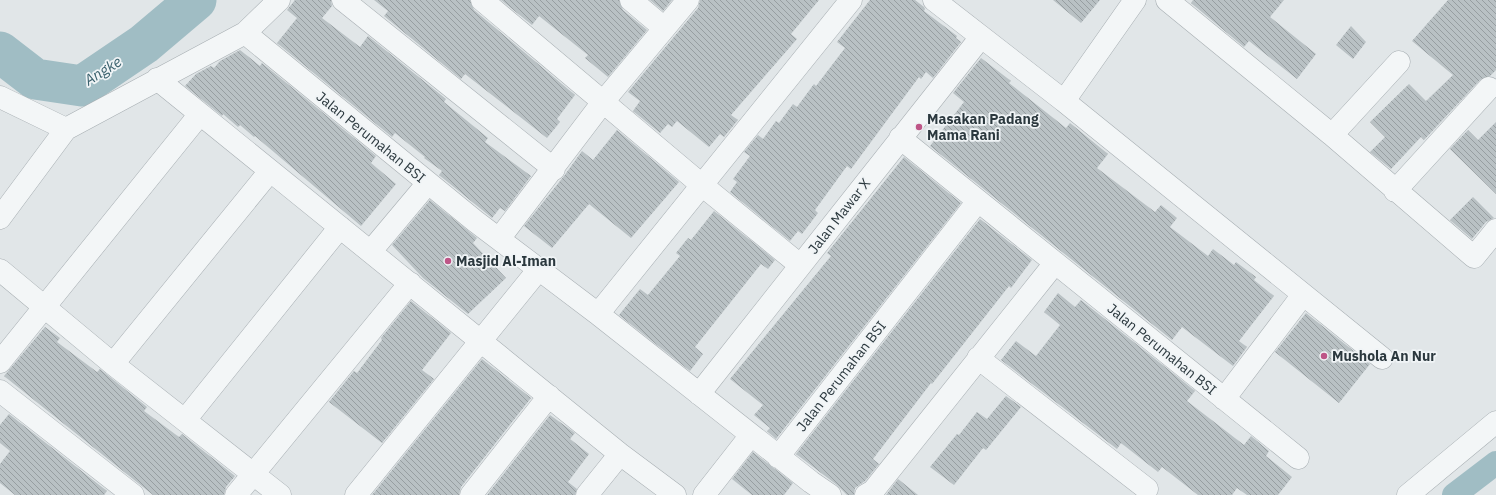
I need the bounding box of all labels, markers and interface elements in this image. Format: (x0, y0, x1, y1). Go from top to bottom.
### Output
water label: Angke (80, 52, 125, 90)
street label: Jalan Perumahan BSI (313, 87, 429, 187)
place label: Masakan Padang Mama Rani (927, 110, 1039, 144)
marker: Masakan Padang Mama Rani (914, 122, 924, 132)
street label: Jalan Mawar X (804, 174, 874, 257)
place label: Masjid Al-Iman (456, 252, 556, 270)
marker: Masjid Al-Iman (443, 256, 453, 266)
street label: Jalan Perumahan BSI (1104, 299, 1220, 399)
street label: Jalan Perumahan BSI (792, 317, 890, 435)
place label: Mushola An Nur (1332, 347, 1436, 365)
marker: Mushola An Nur (1319, 351, 1329, 361)

